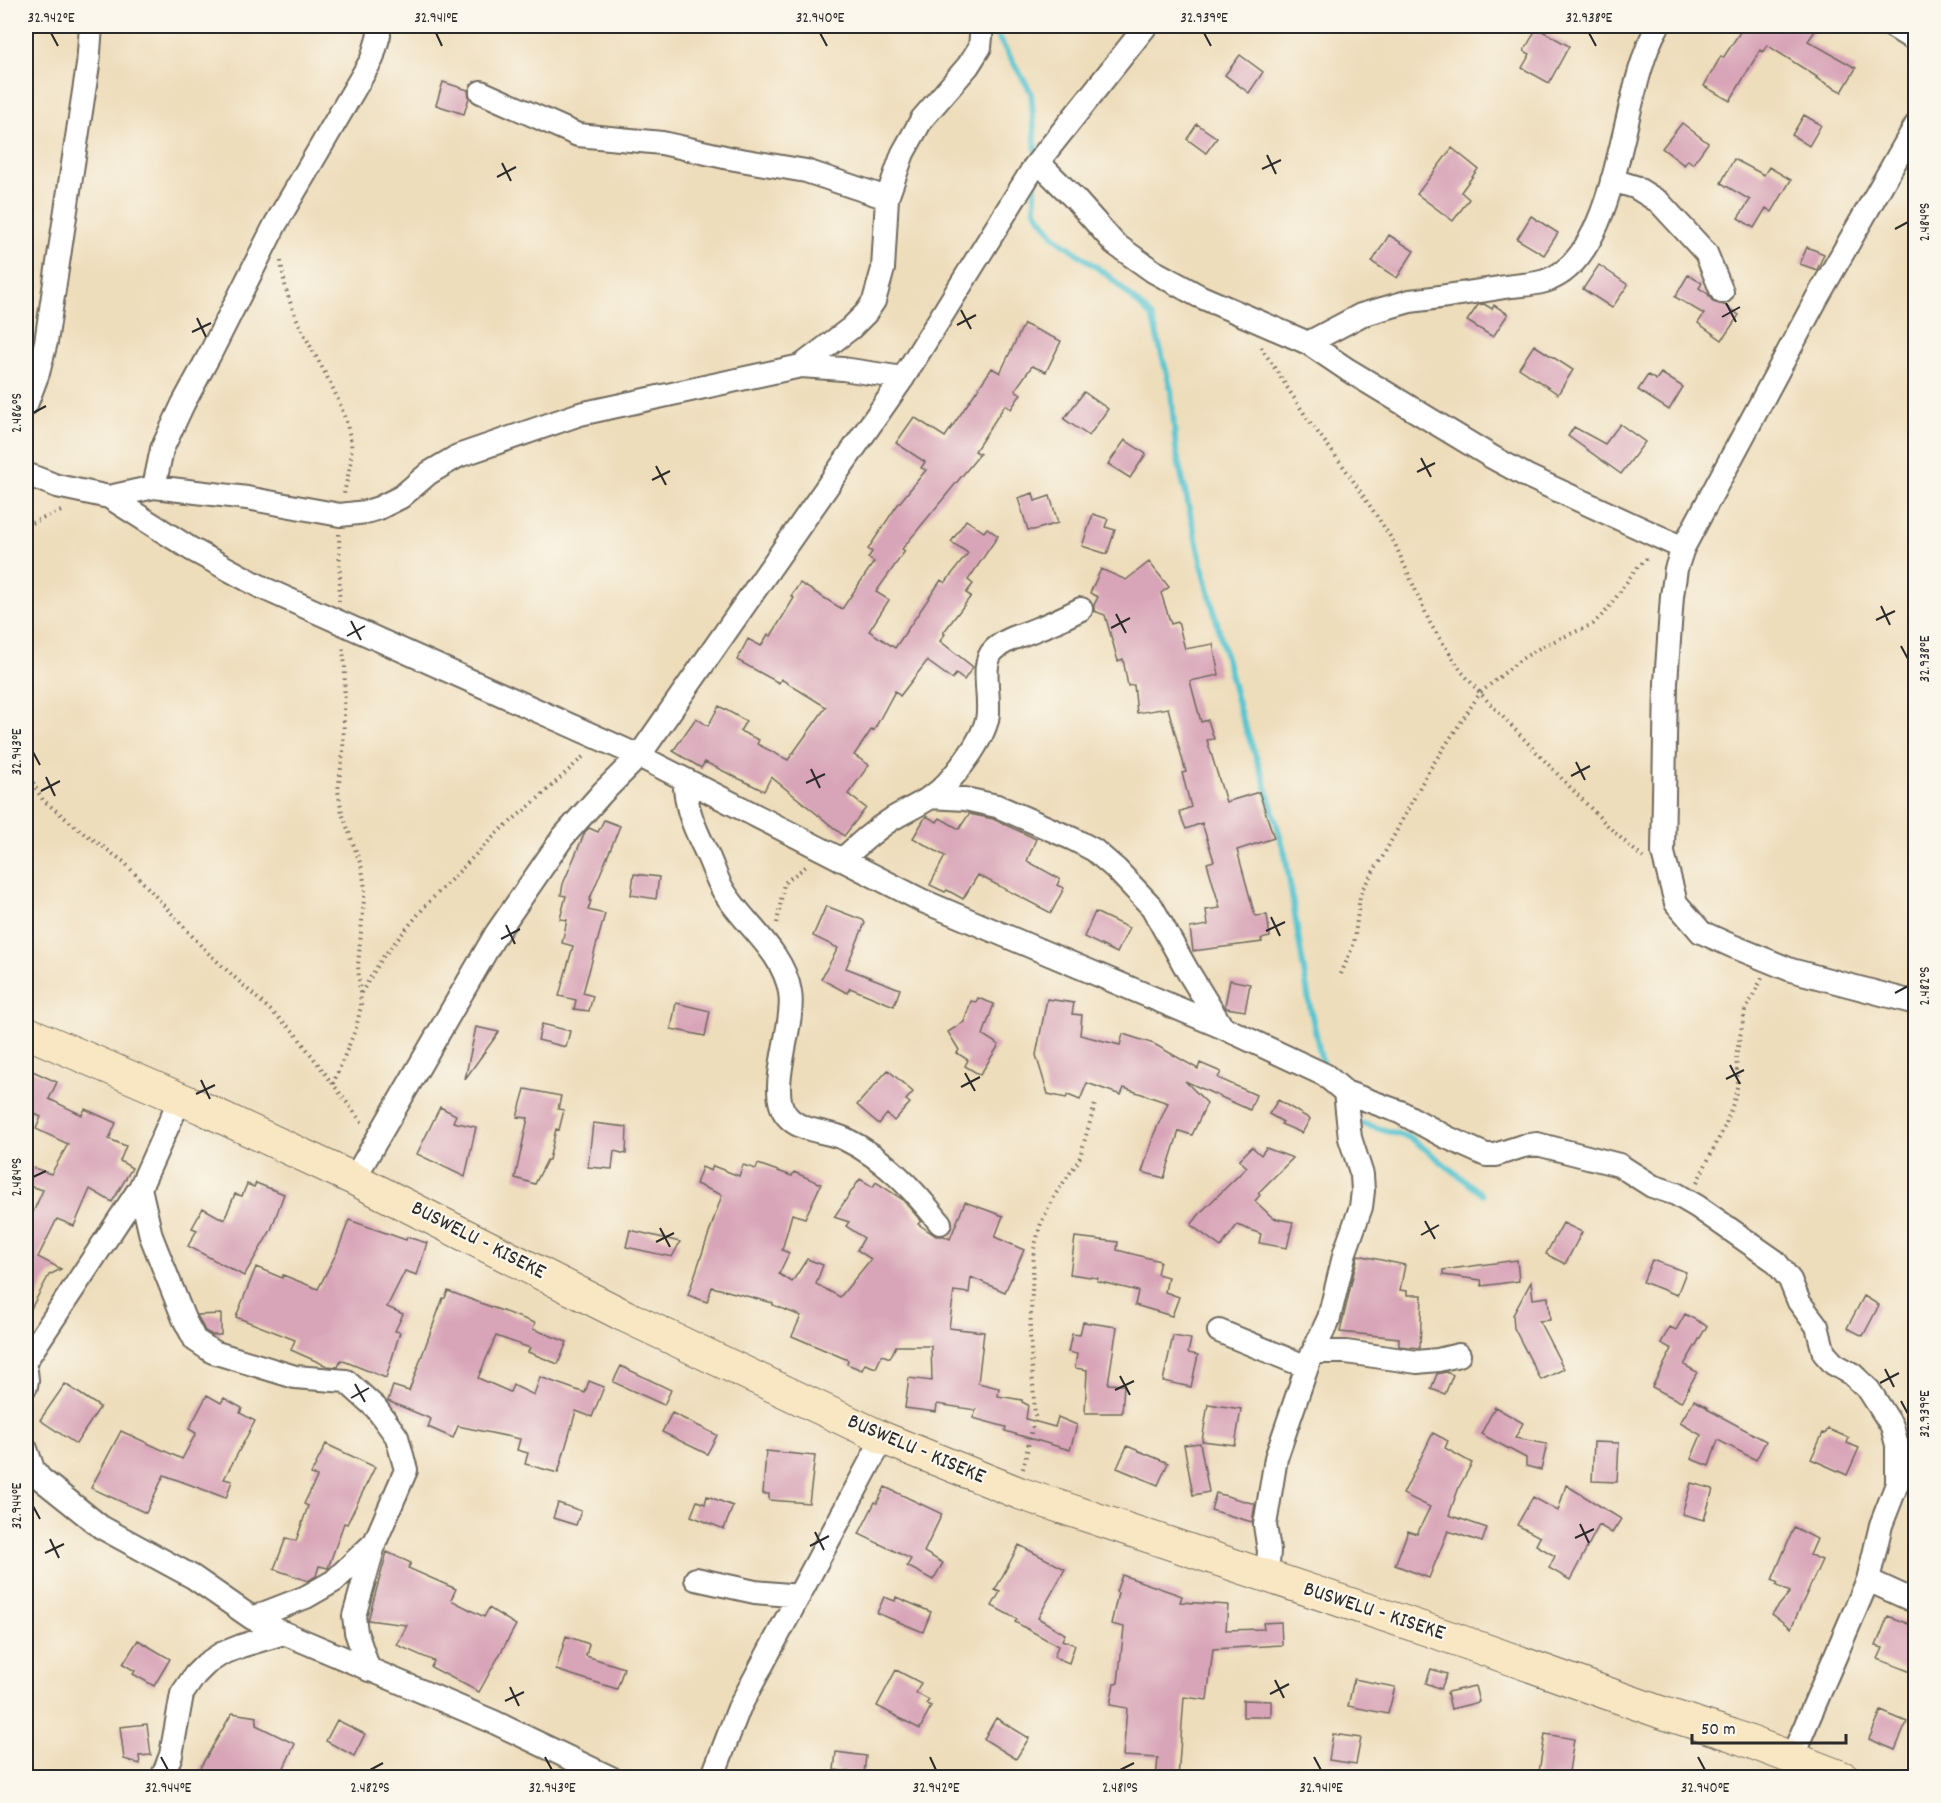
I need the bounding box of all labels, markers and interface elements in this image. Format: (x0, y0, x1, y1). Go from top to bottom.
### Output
text: 32.942°E (28, 8, 75, 30)
text: 32.941°E (414, 8, 458, 30)
text: 32.940°E (796, 8, 844, 30)
text: 32.939°E (1180, 8, 1228, 30)
text: 32.938°E (1566, 8, 1613, 30)
text: 2.484°S (1915, 203, 1937, 241)
text: 2.486°S (7, 393, 29, 433)
text: 32.938°E (1915, 635, 1937, 682)
text: 32.943°E (7, 728, 29, 776)
text: 2.482°S (1915, 966, 1937, 1006)
text: 2.484°S (7, 1158, 29, 1196)
street label: BUSWELU - KISEKE (405, 1194, 551, 1288)
text: 32.939°E (1915, 1390, 1937, 1438)
street label: BUSWELU - KISEKE (842, 1407, 990, 1493)
text: 32.944°E (7, 1482, 29, 1529)
street label: BUSWELU - KISEKE (1299, 1574, 1449, 1650)
scale bar (1692, 1707, 1846, 1745)
text: 50 m (1701, 1718, 1736, 1743)
text: 32.944°E (145, 1778, 192, 1800)
text: 2.482°S (350, 1778, 390, 1800)
text: 32.943°E (528, 1778, 576, 1800)
text: 32.942°E (913, 1778, 960, 1800)
text: 2.481°S (1102, 1778, 1138, 1800)
text: 32.941°E (1299, 1778, 1343, 1800)
text: 32.940°E (1681, 1778, 1729, 1800)

